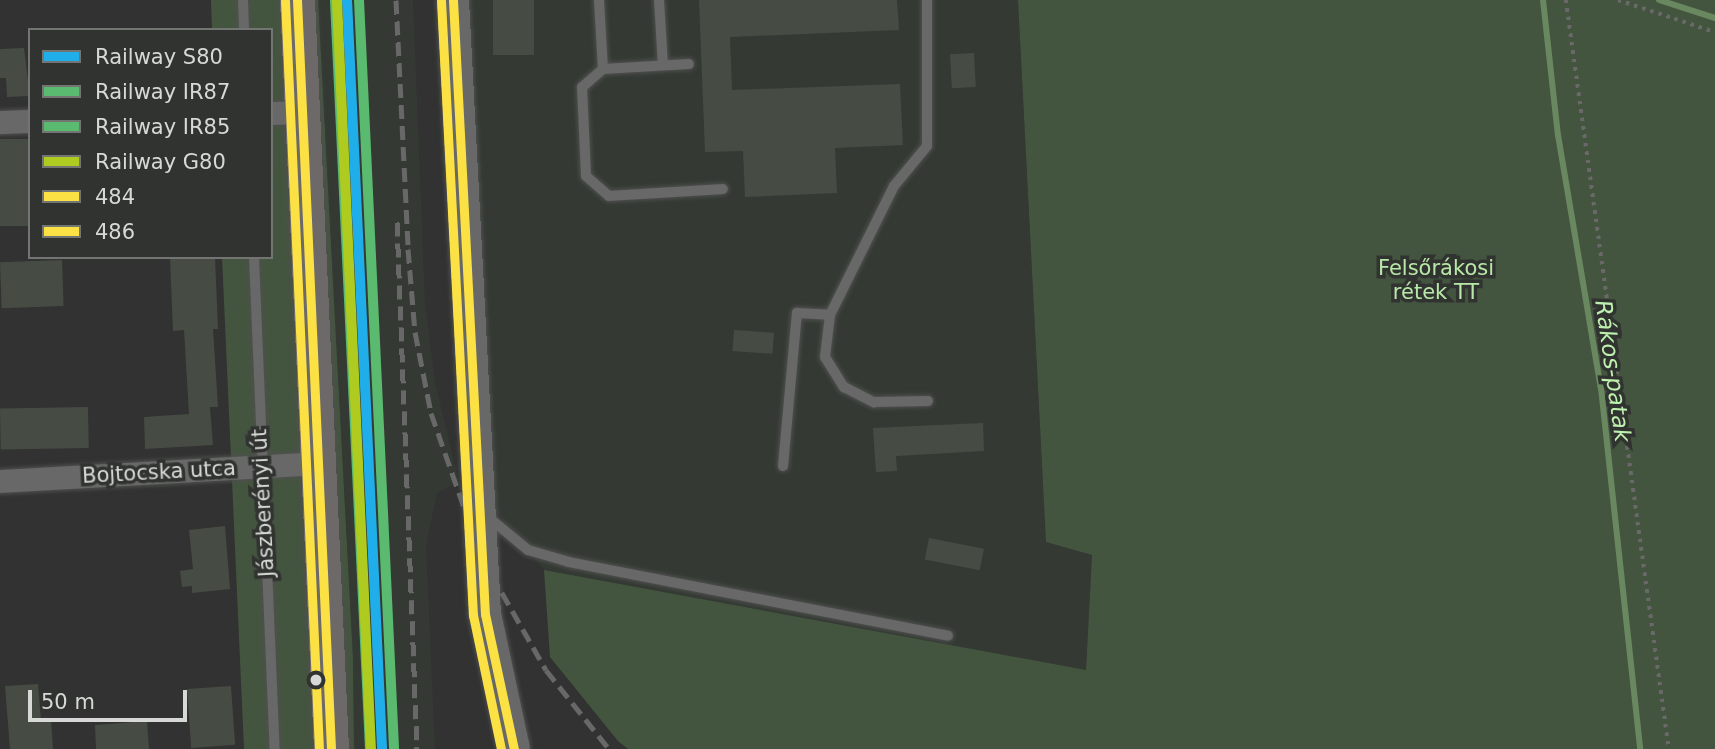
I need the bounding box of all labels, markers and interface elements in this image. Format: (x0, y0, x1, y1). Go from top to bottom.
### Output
legend (28, 28, 273, 259)
text: Railway S80 (95, 45, 223, 69)
text: Railway IR87 (95, 80, 230, 104)
text: Railway IR85 (95, 115, 230, 139)
text: Railway G80 (95, 150, 226, 174)
text: 484 (95, 185, 135, 209)
text: 486 (95, 220, 135, 244)
park label: Felsőrákosi rétek TT (1378, 255, 1494, 305)
water label: Rákos-patak (1589, 298, 1637, 444)
street label: Jászberényi út (247, 428, 279, 578)
street label: Bojtocska utca (81, 455, 237, 489)
unlabelled marker (309, 673, 323, 687)
scale bar (32, 676, 191, 720)
text: 50 m (41, 690, 95, 714)

